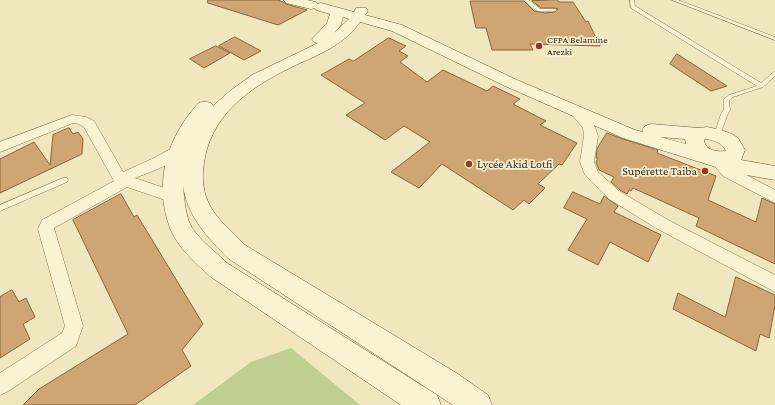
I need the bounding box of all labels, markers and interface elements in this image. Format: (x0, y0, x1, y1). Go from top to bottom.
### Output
place label: CFPA Belamine Arezki (547, 34, 608, 58)
marker: CFPA Belamine Arezki (534, 41, 544, 51)
place label: Lycée Akid Lotfi (477, 157, 552, 171)
marker: Lycée Akid Lotfi (464, 159, 474, 169)
place label: Supérette Taiba (622, 164, 697, 178)
marker: Supérette Taiba (700, 166, 710, 176)

